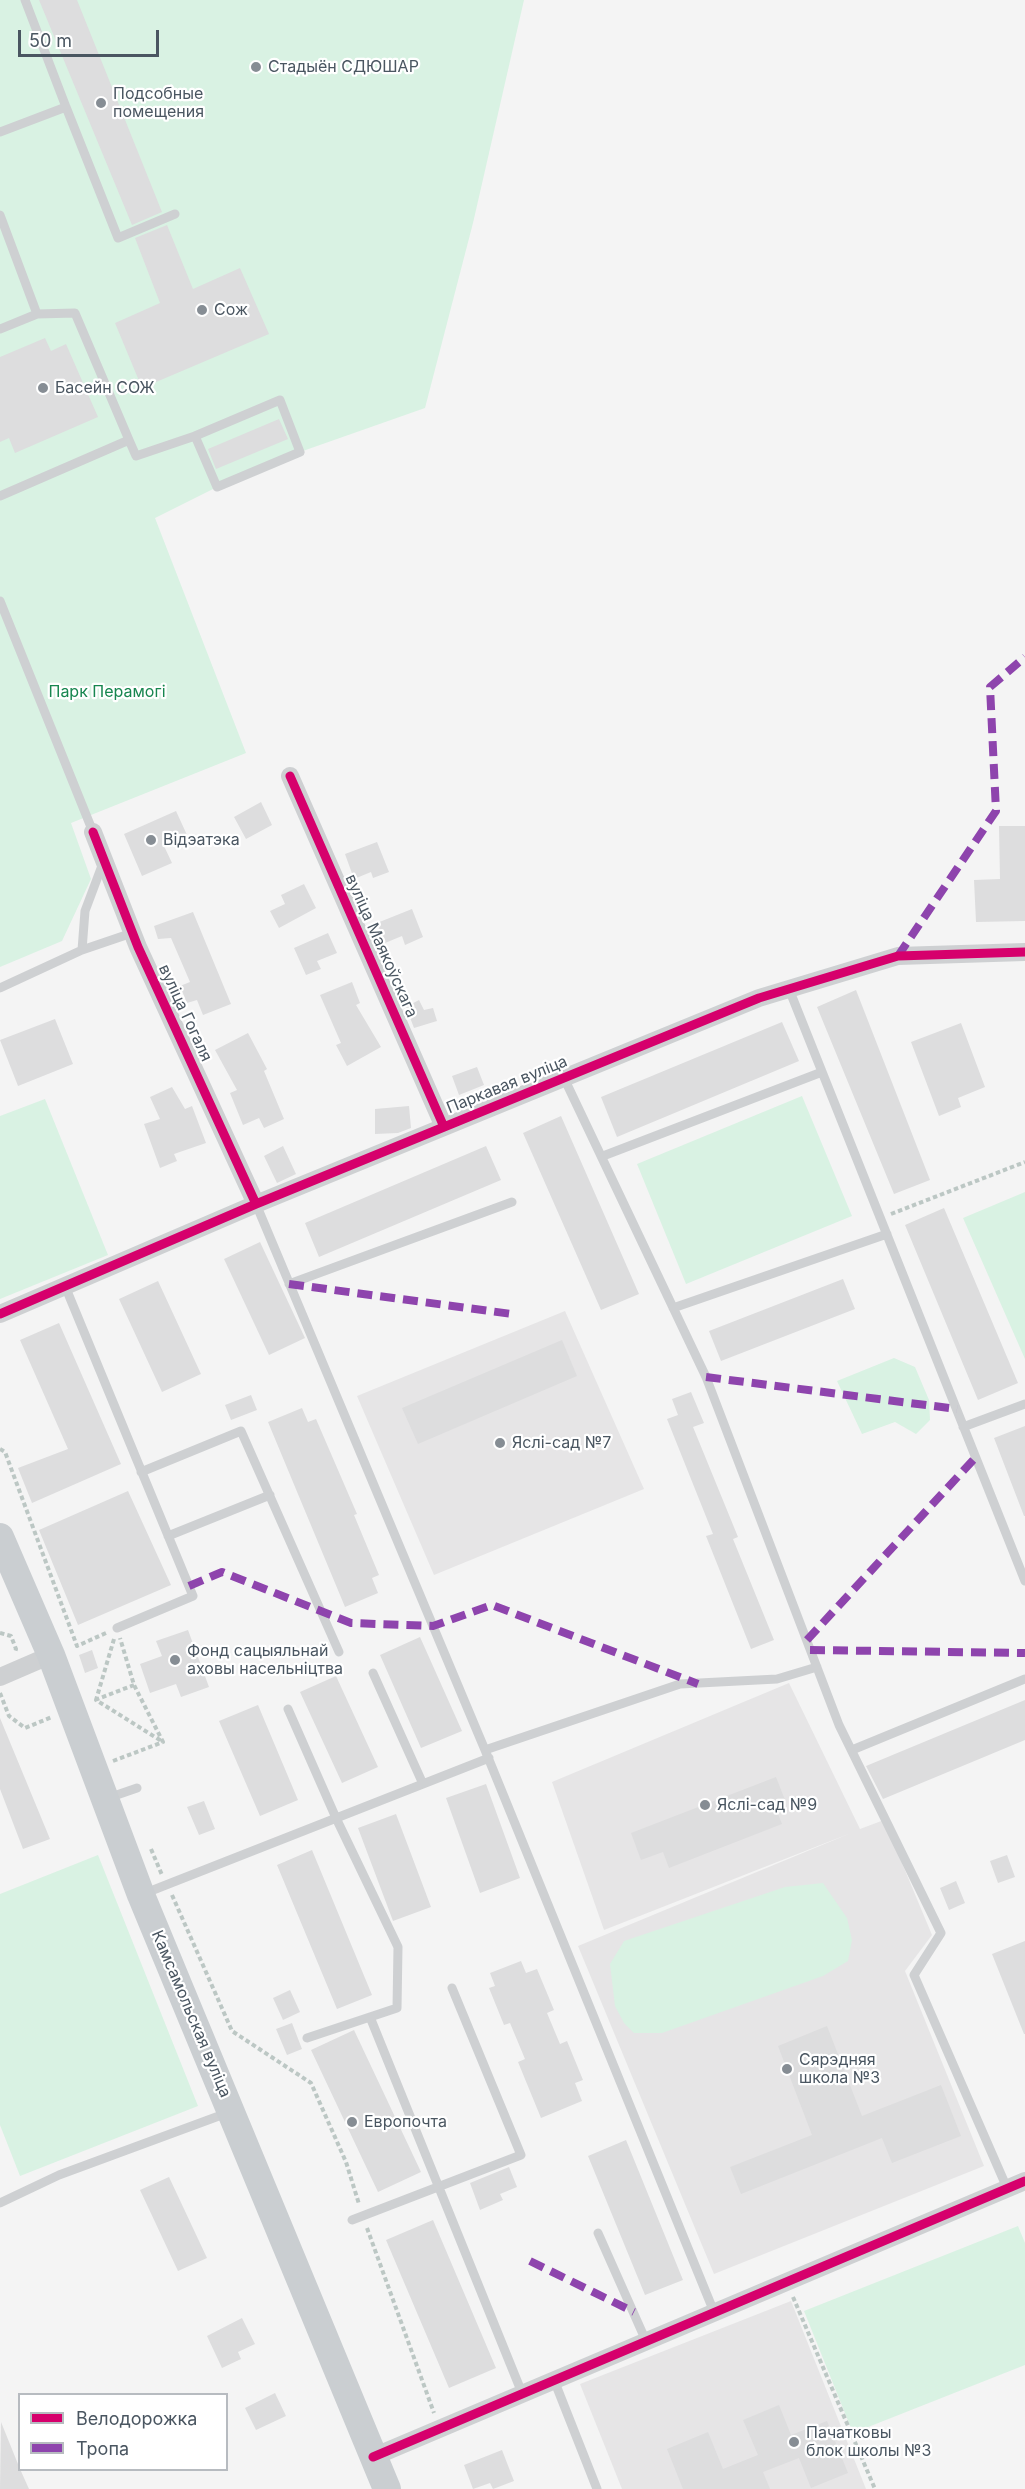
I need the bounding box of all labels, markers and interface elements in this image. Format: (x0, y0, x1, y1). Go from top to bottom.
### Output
scale bar (21, 18, 162, 56)
text: 50 m (29, 30, 72, 51)
place label: Стадыён СДЮШАР (268, 57, 419, 77)
marker: Стадыён СДЮШАР (249, 60, 263, 74)
place label: Подсобные помещения (113, 84, 204, 122)
marker: Подсобные помещения (94, 96, 108, 110)
place label: Сож (214, 300, 248, 320)
marker: Сож (195, 303, 209, 317)
place label: Басейн СОЖ (55, 378, 155, 398)
marker: Басейн СОЖ (36, 381, 50, 395)
park label: Парк Перамогі (48, 682, 166, 702)
place label: Відэатэка (163, 830, 240, 850)
marker: Відэатэка (144, 833, 158, 847)
street label: вуліца Маякоўскага (341, 871, 421, 1021)
street label: вуліца Гогаля (154, 961, 216, 1065)
street label: Паркавая вуліца (444, 1052, 570, 1118)
place label: Яслі-сад №7 (512, 1433, 611, 1453)
marker: Яслі-сад №7 (493, 1436, 507, 1450)
place label: Фонд сацыяльнай аховы насельніцтва (187, 1641, 343, 1679)
marker: Фонд сацыяльнай аховы насельніцтва (168, 1653, 182, 1667)
place label: Яслі-сад №9 (717, 1795, 817, 1815)
marker: Яслі-сад №9 (698, 1798, 712, 1812)
street label: Камсамольская вуліца (147, 1928, 235, 2100)
place label: Сярэдняя школа №3 (799, 2050, 880, 2088)
marker: Сярэдняя школа №3 (780, 2062, 794, 2076)
place label: Европочта (364, 2112, 447, 2132)
marker: Европочта (345, 2115, 359, 2129)
legend (18, 2393, 228, 2471)
text: Велодорожка (76, 2408, 197, 2429)
place label: Пачатковы блок школы №3 (806, 2423, 931, 2461)
marker: Пачатковы блок школы №3 (787, 2435, 801, 2449)
text: Тропа (76, 2438, 129, 2459)

